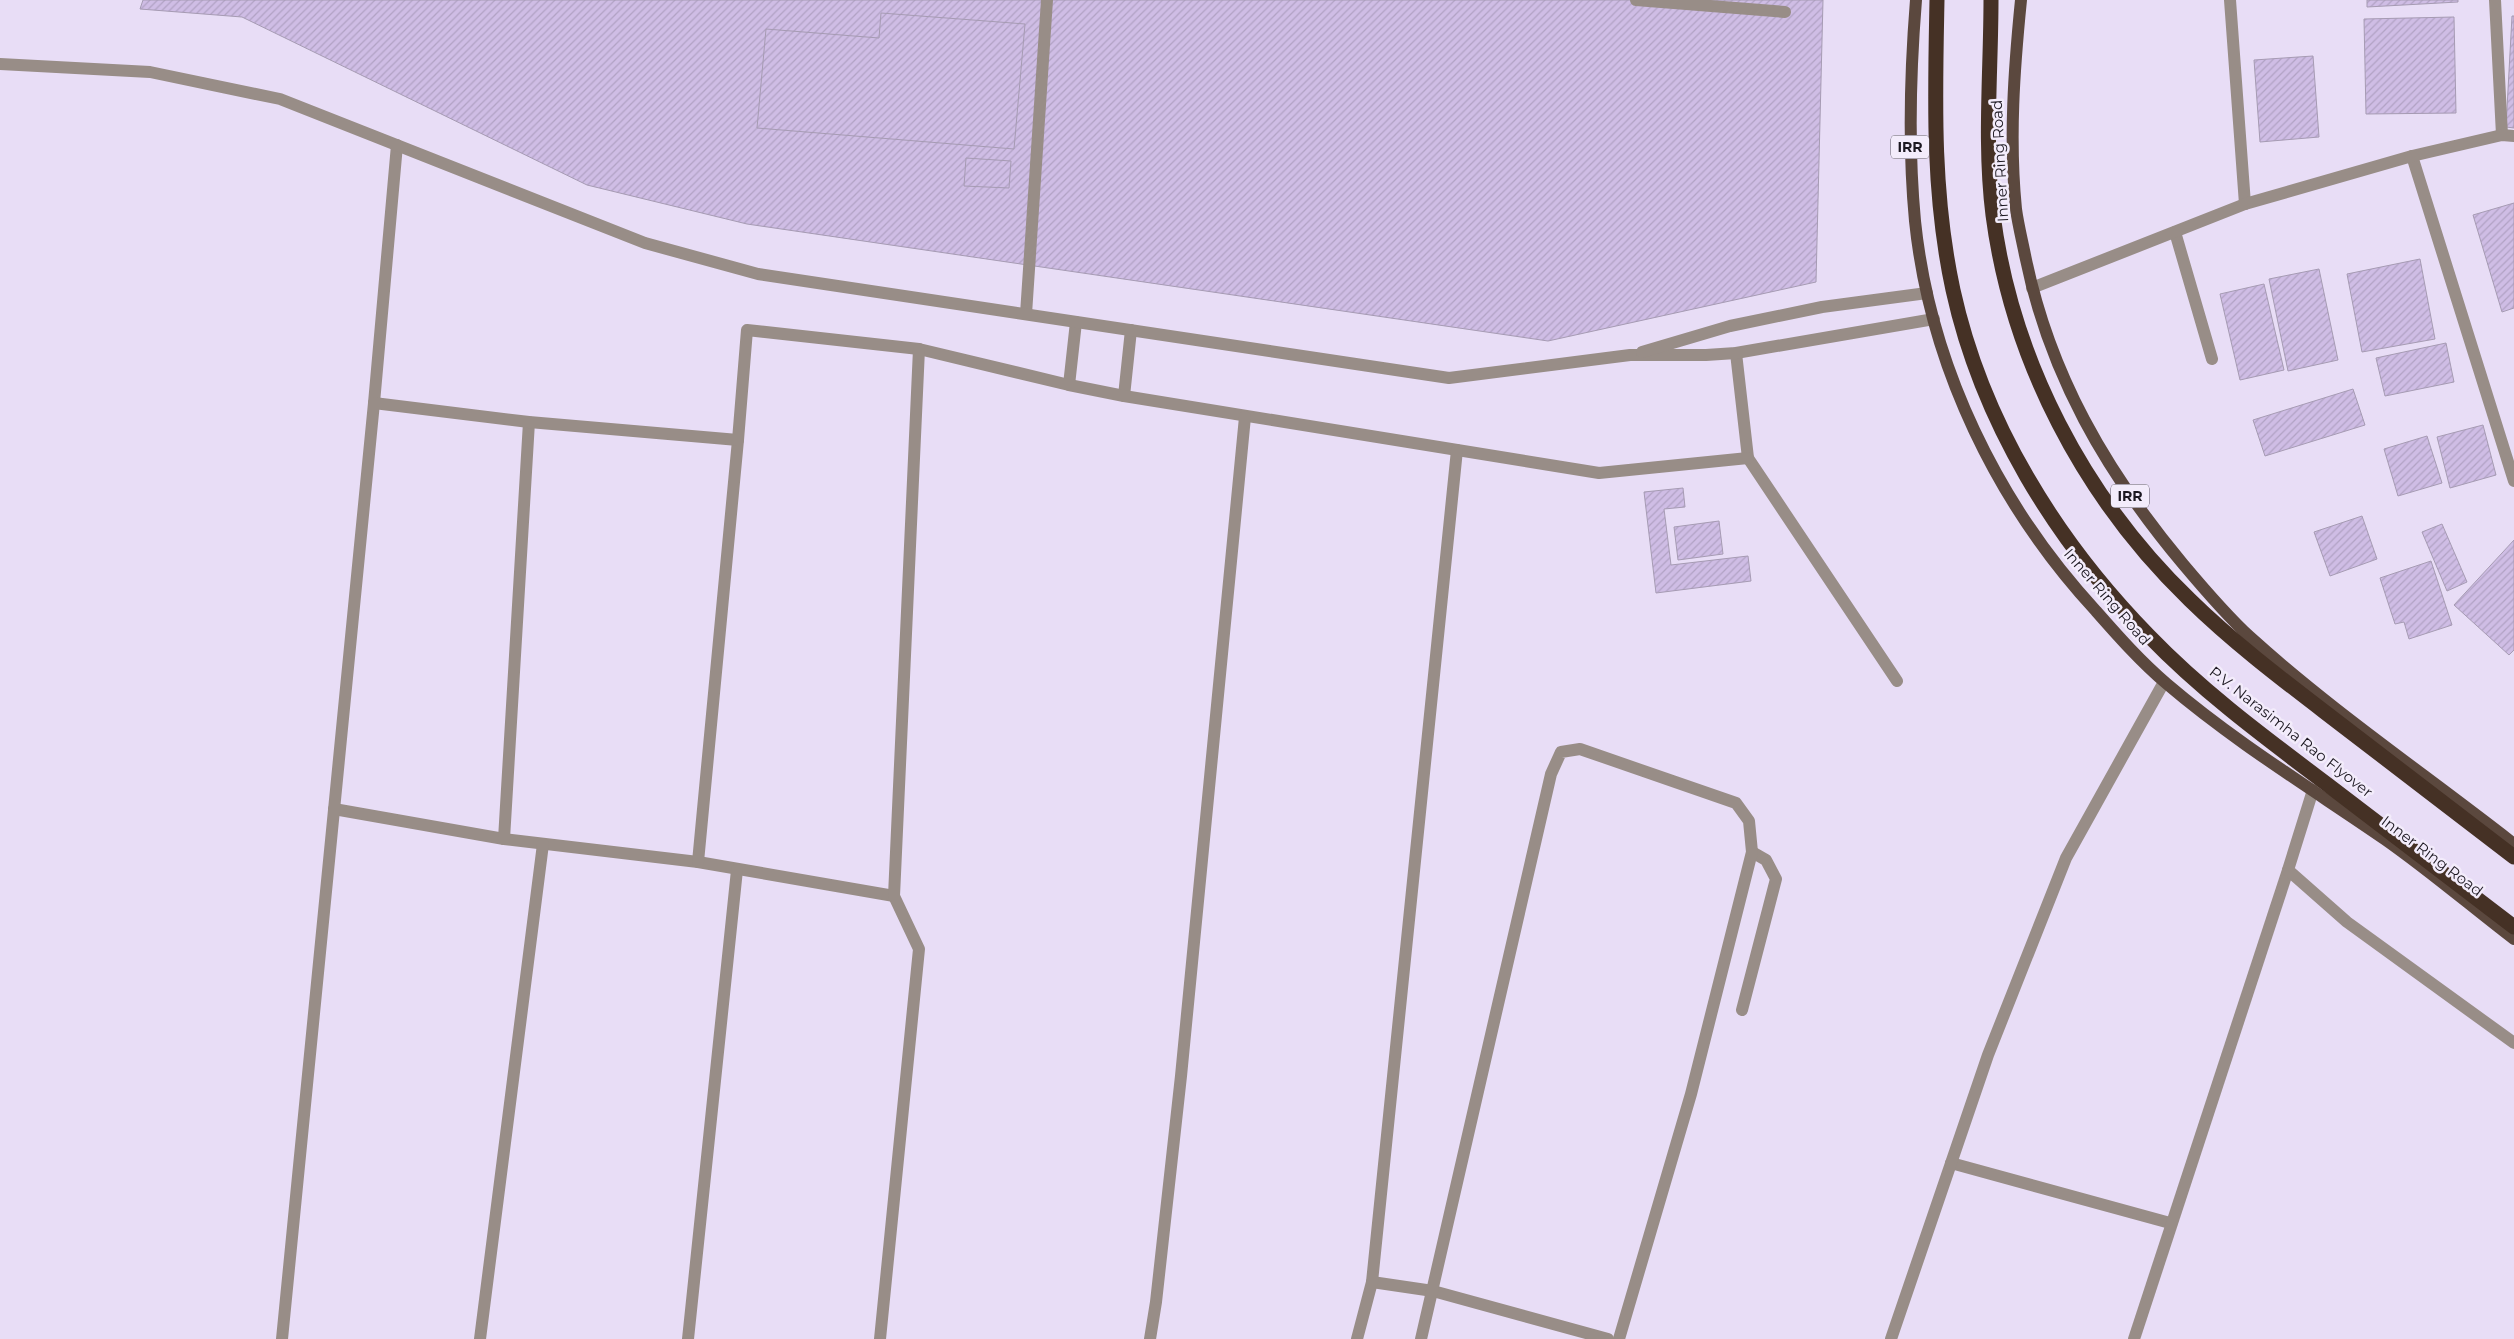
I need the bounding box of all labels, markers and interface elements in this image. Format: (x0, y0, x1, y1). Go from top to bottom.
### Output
street label: Inner Ring Road (1987, 99, 2012, 223)
road number: IRR (1891, 136, 1929, 158)
road number: IRR (2111, 484, 2149, 508)
street label: Inner Ring Road (2060, 544, 2155, 649)
street label: P.V. Narasimha Rao Flyover (2206, 662, 2377, 801)
street label: Inner Ring Road (2378, 811, 2487, 900)

